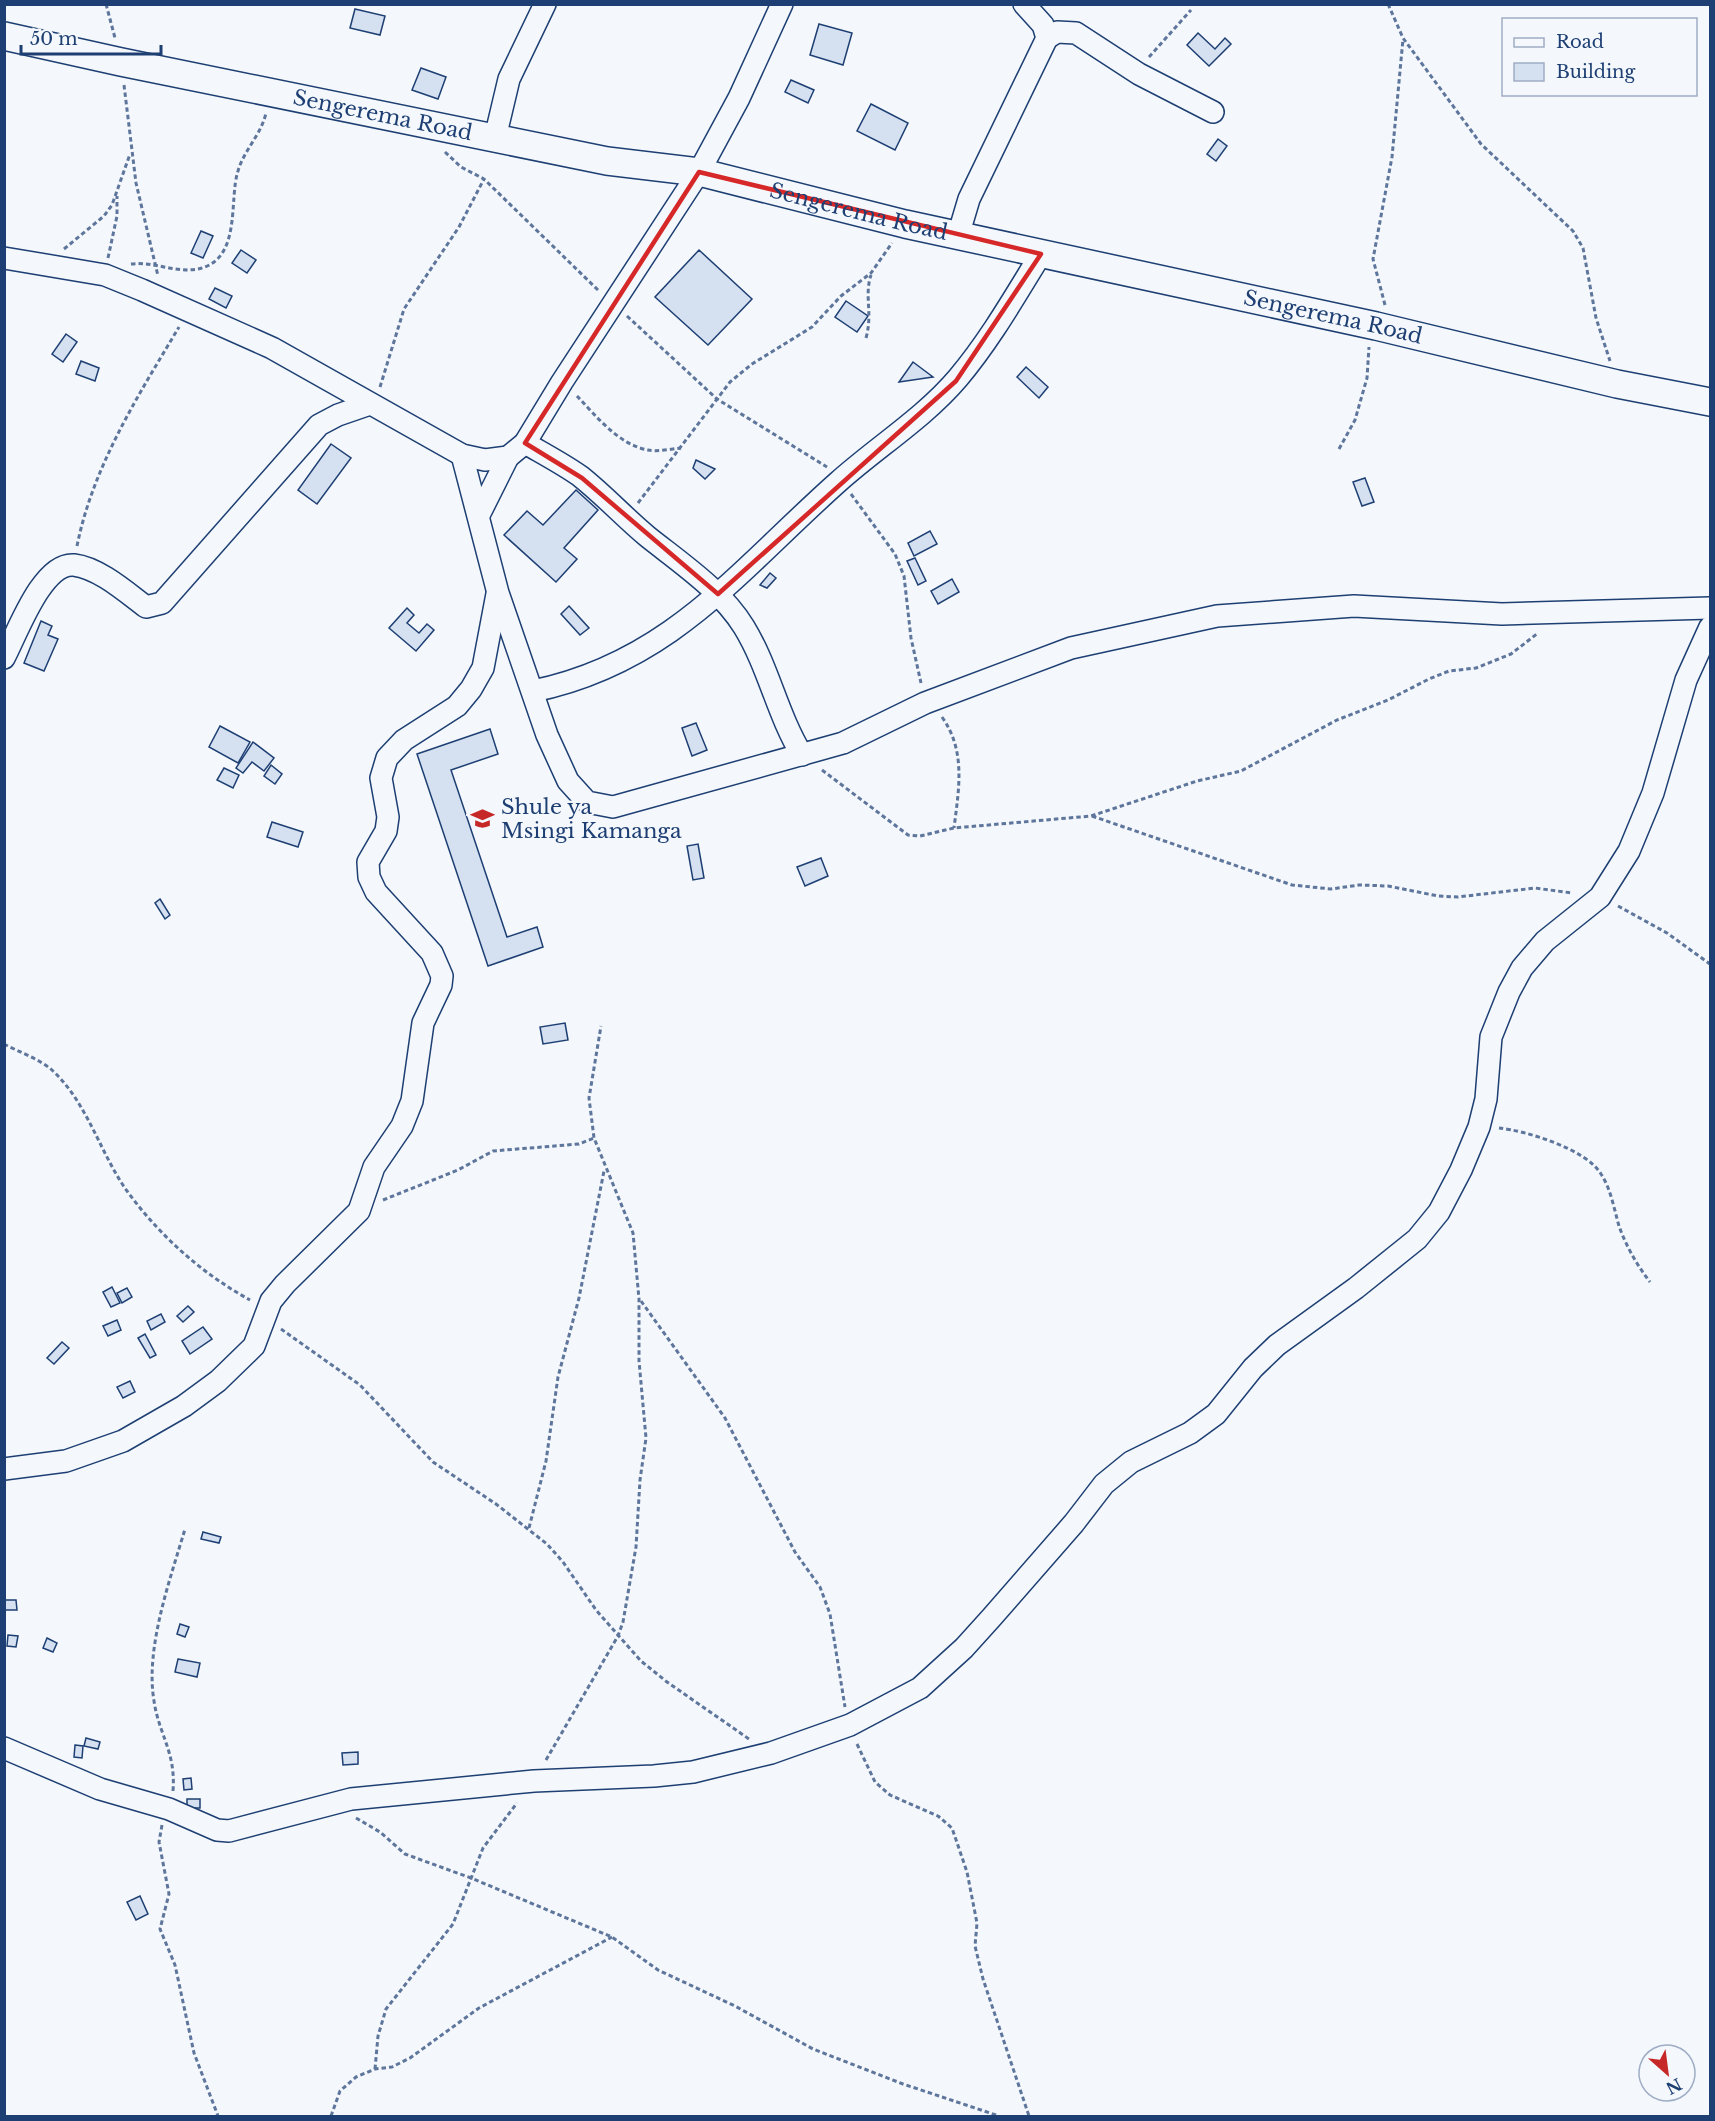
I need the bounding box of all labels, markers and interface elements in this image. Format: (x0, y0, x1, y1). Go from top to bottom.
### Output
scale bar (21, 18, 160, 56)
legend (1502, 18, 1697, 96)
text: 50 m (30, 28, 78, 50)
text: Road (1556, 31, 1604, 53)
text: Building (1556, 61, 1635, 83)
street label: Sengerema Road (291, 84, 475, 146)
street label: Sengerema Road (767, 177, 950, 246)
street label: Sengerema Road (1241, 285, 1425, 350)
place label: Shule ya Msingi Kamanga (501, 794, 682, 844)
school or university icon: Shule ya Msingi Kamanga (470, 806, 496, 832)
north arrow (1637, 2043, 1697, 2103)
text: N (1663, 2074, 1685, 2099)

